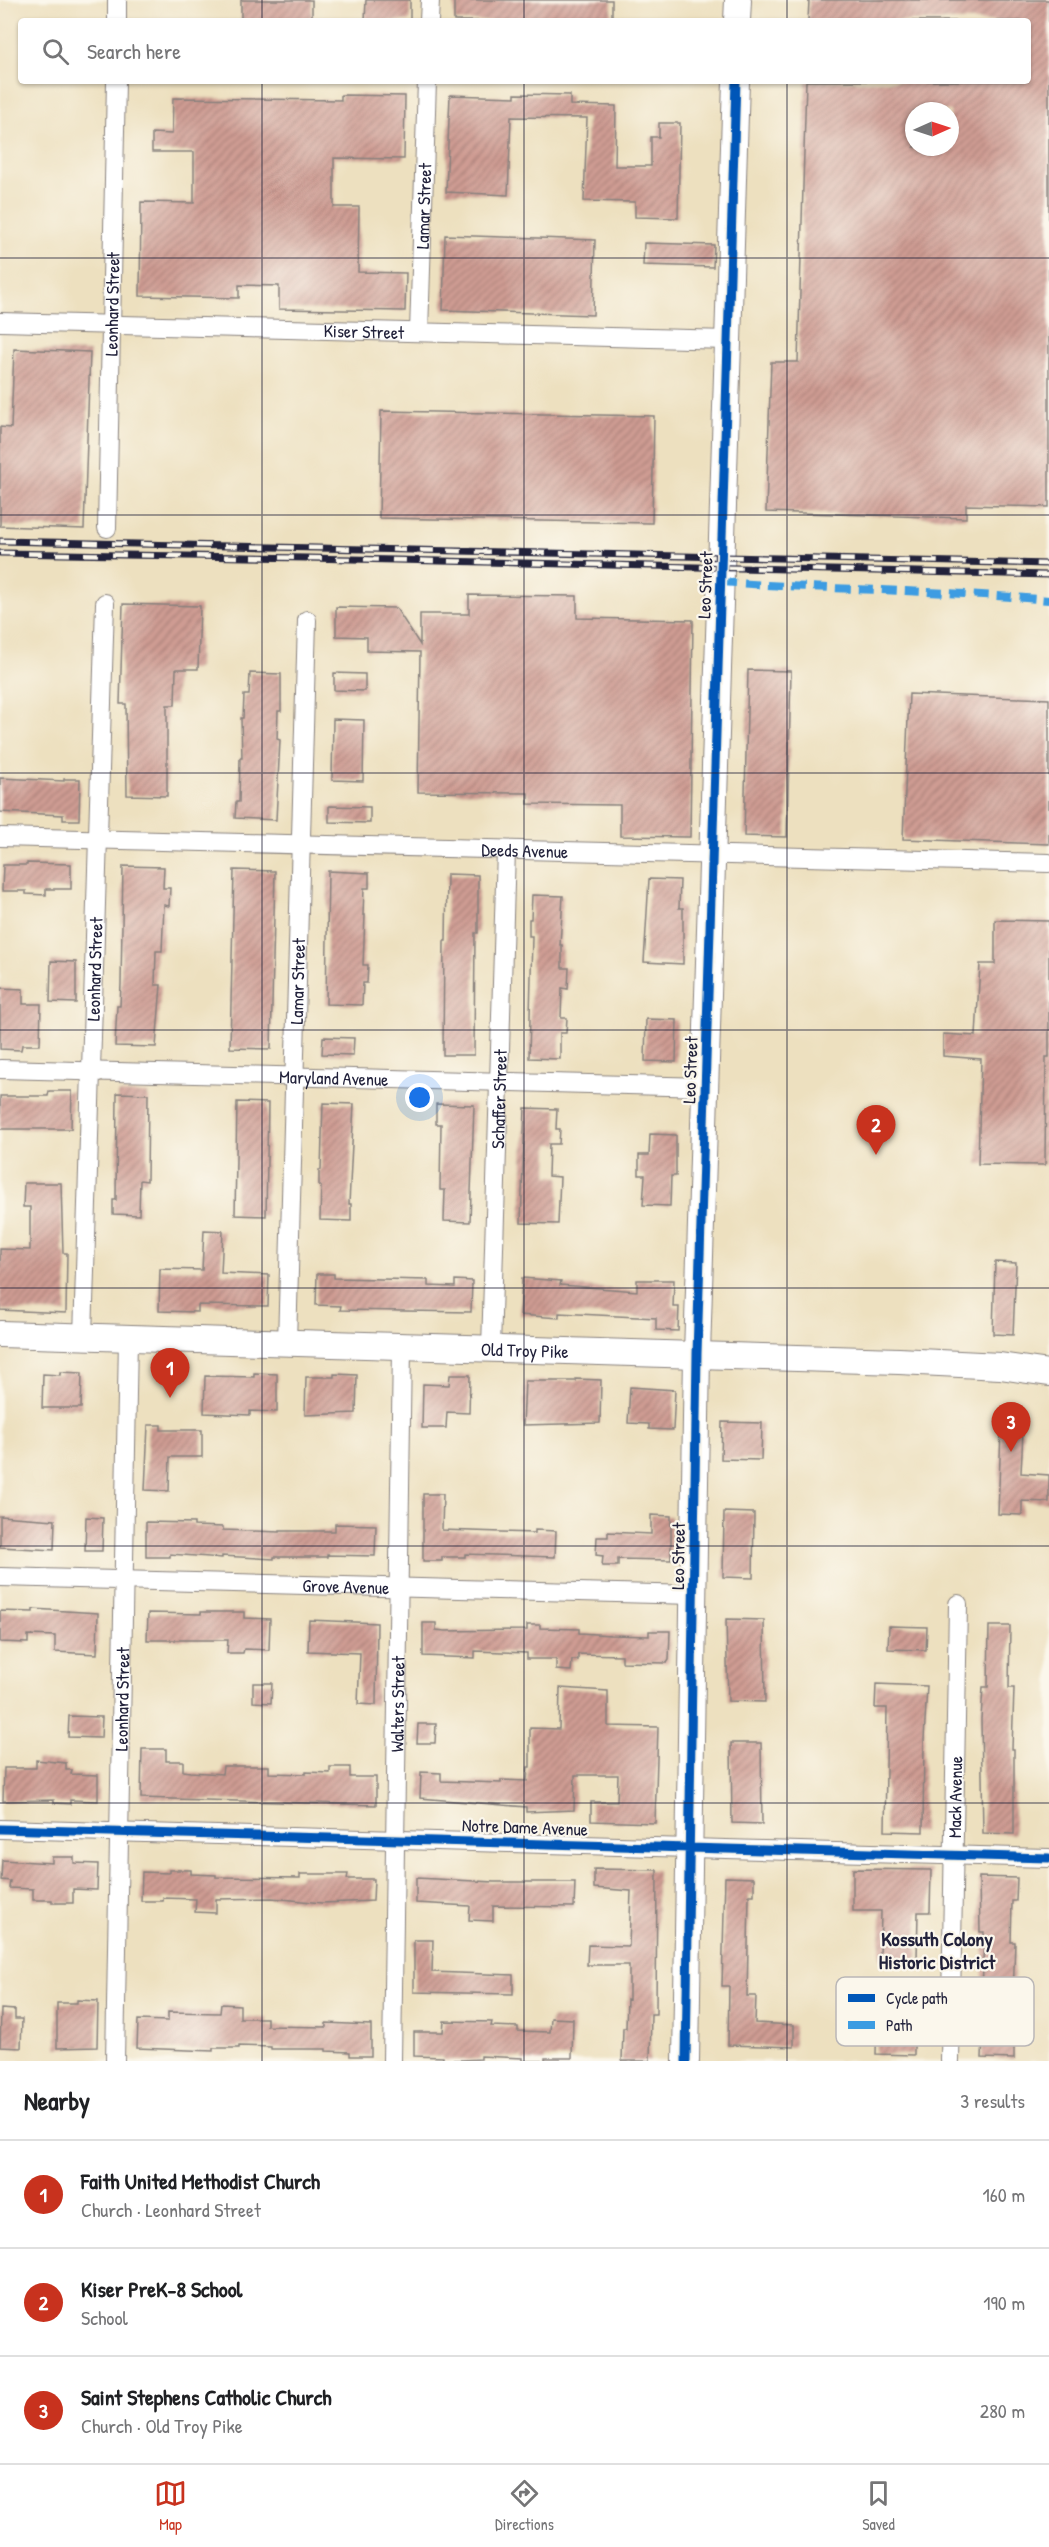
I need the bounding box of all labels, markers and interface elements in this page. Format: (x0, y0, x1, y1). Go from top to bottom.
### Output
search box (18, 18, 1031, 84)
icon: search (39, 35, 72, 68)
text: Search here (87, 36, 181, 66)
north arrow (905, 102, 959, 156)
street label: Lamar Street (409, 162, 437, 249)
street label: Leonhard Street (98, 251, 125, 356)
street label: Kiser Street (323, 317, 405, 344)
street label: Leo Street (691, 550, 719, 619)
street label: Deeds Avenue (481, 836, 568, 864)
street label: Leonhard Street (80, 916, 108, 1022)
street label: Lamar Street (283, 937, 311, 1025)
street label: Leo Street (676, 1035, 704, 1104)
street label: Schaffer Street (485, 1048, 513, 1149)
street label: Maryland Avenue (279, 1064, 389, 1091)
your location (405, 1083, 434, 1112)
pin: 2 (856, 1106, 896, 1155)
street label: Old Troy Pike (481, 1336, 569, 1364)
pin: 1 (150, 1348, 190, 1398)
pin: 3 (992, 1402, 1030, 1452)
street label: Leo Street (665, 1521, 691, 1590)
street label: Grove Avenue (302, 1572, 390, 1600)
street label: Leonhard Street (108, 1646, 135, 1751)
street label: Walters Street (384, 1655, 410, 1752)
street label: Mack Avenue (941, 1756, 968, 1838)
street label: Notre Dame Avenue (462, 1812, 588, 1842)
district label: Kossuth Colony Historic District (879, 1925, 996, 1975)
legend (836, 1977, 1034, 2046)
text: Cycle path (886, 1987, 948, 2009)
text: Path (886, 2014, 912, 2036)
text: Nearby (24, 2083, 90, 2118)
text: 3 results (960, 2087, 1025, 2114)
text: Faith United Methodist Church (81, 2166, 320, 2196)
text: 1 (40, 2181, 47, 2208)
text: 160 m (983, 2181, 1025, 2208)
text: Church · Leonhard Street (81, 2196, 261, 2223)
text: Kiser PreK-8 School (81, 2274, 242, 2304)
text: 2 (39, 2289, 48, 2316)
text: 190 m (983, 2289, 1025, 2316)
text: School (81, 2304, 128, 2331)
text: Saint Stephens Catholic Church (81, 2382, 332, 2412)
text: 3 (39, 2397, 48, 2424)
text: 280 m (980, 2397, 1025, 2424)
text: Church · Old Troy Pike (81, 2412, 243, 2439)
tab: Map (154, 2477, 187, 2535)
tab: Directions (495, 2477, 554, 2535)
tab: Saved (862, 2477, 895, 2535)

